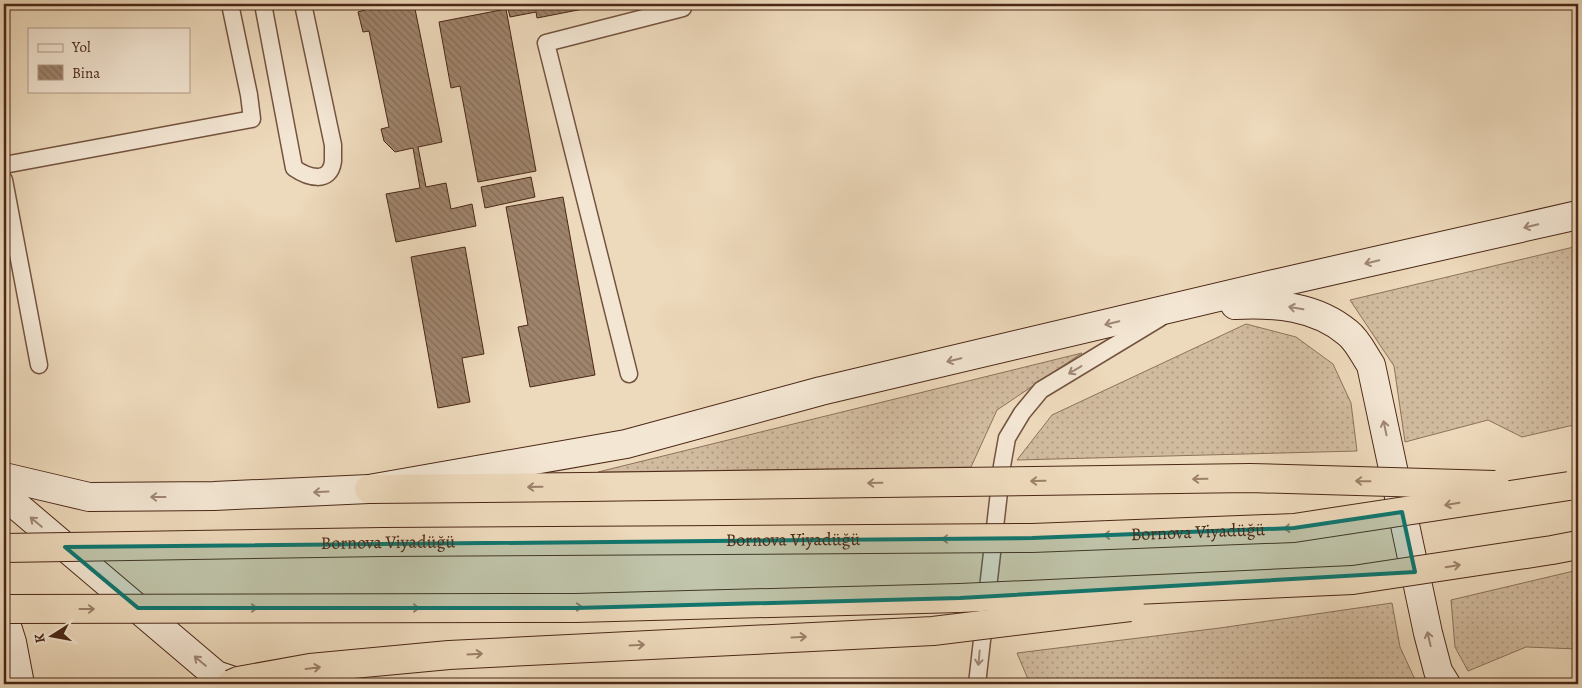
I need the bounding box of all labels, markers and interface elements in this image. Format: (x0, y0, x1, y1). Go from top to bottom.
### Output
legend (28, 28, 190, 92)
text: Yol (71, 37, 91, 57)
text: Bina (72, 63, 100, 83)
one-way arrow (1523, 221, 1539, 231)
one-way arrow (1365, 258, 1381, 267)
one-way arrow (1289, 303, 1305, 313)
one-way arrow (1104, 319, 1120, 328)
one-way arrow (946, 356, 962, 365)
one-way arrow (1069, 365, 1083, 375)
one-way arrow (1380, 421, 1389, 437)
one-way arrow (1193, 474, 1209, 484)
one-way arrow (1030, 476, 1046, 486)
one-way arrow (1355, 476, 1372, 486)
one-way arrow (868, 478, 884, 488)
one-way arrow (528, 482, 544, 492)
one-way arrow (313, 487, 329, 496)
one-way arrow (151, 492, 167, 502)
one-way arrow (1444, 499, 1460, 509)
one-way arrow (30, 517, 43, 528)
street label: Bornova Viyadüğü (1130, 517, 1266, 546)
one-way arrow (1283, 523, 1299, 532)
street label: Bornova Viyadüğü (726, 527, 860, 552)
street label: Bornova Viyadüğü (321, 530, 455, 555)
one-way arrow (1103, 531, 1119, 540)
one-way arrow (941, 534, 957, 544)
one-way arrow (1444, 560, 1460, 570)
one-way arrow (242, 603, 258, 613)
one-way arrow (404, 603, 420, 613)
one-way arrow (567, 603, 583, 612)
one-way arrow (79, 604, 95, 614)
north arrow (28, 610, 78, 660)
text: K (29, 631, 50, 645)
one-way arrow (1424, 631, 1433, 647)
one-way arrow (791, 633, 807, 642)
one-way arrow (629, 641, 645, 650)
one-way arrow (466, 649, 482, 658)
one-way arrow (975, 649, 984, 665)
one-way arrow (194, 656, 207, 667)
one-way arrow (304, 663, 320, 673)

